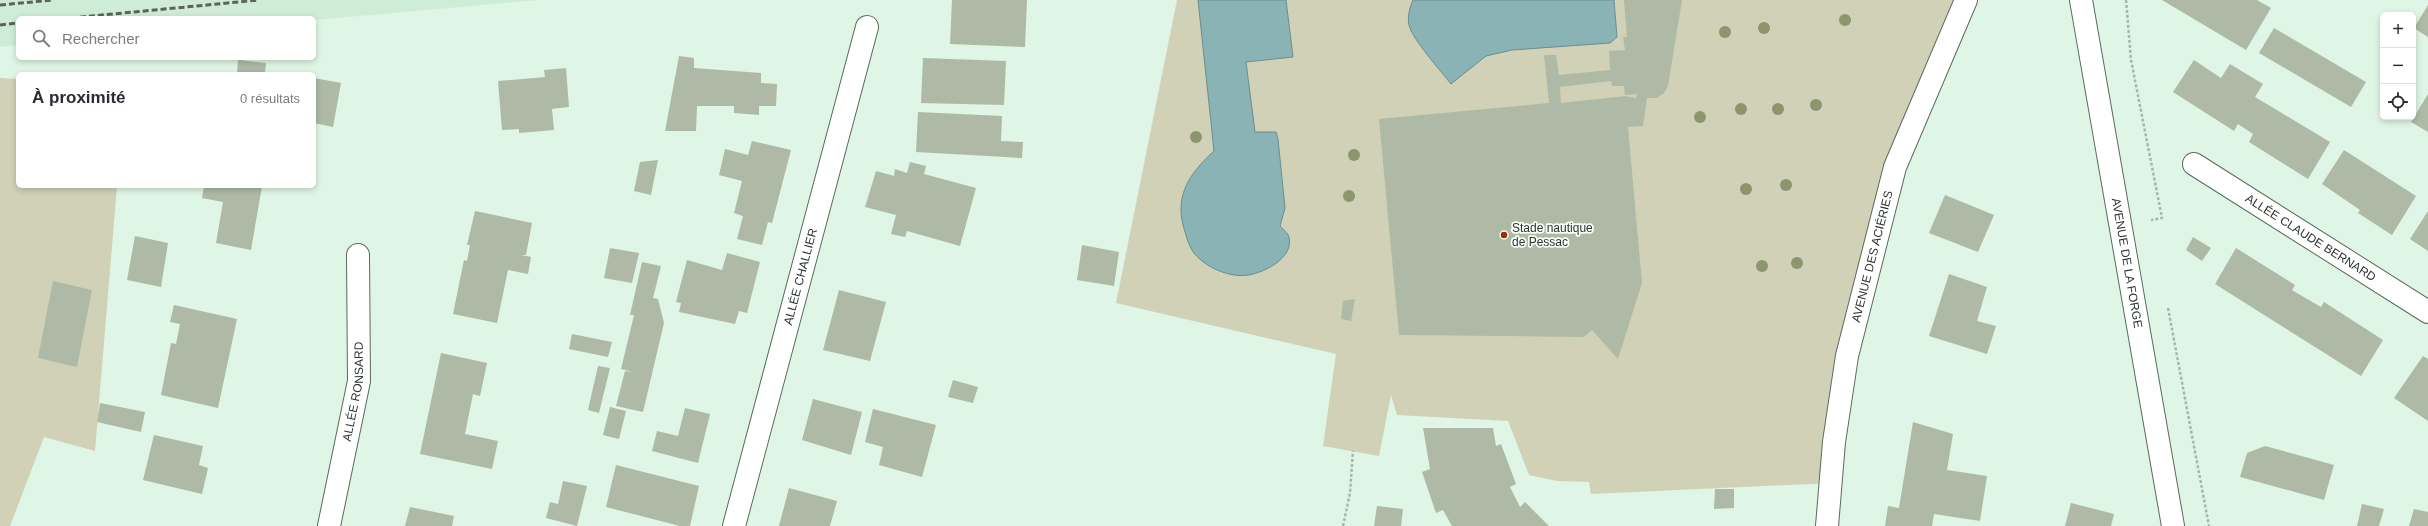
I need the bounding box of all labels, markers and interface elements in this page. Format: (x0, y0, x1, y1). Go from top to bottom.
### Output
map controls (2380, 12, 2416, 120)
button: + (2380, 12, 2416, 48)
search box (16, 16, 316, 60)
icon: search (30, 27, 52, 49)
text: Rechercher (62, 30, 140, 47)
button: − (2380, 48, 2416, 84)
button: locate (2380, 84, 2416, 120)
text: À proximité (32, 88, 126, 107)
text: 0 résultats (240, 91, 300, 106)
street label: AVENUE DES ACIÉRIES (1849, 189, 1896, 324)
street label: ALLÉE CLAUDE BERNARD (2243, 191, 2379, 284)
street label: AVENUE DE LA FORGE (2109, 197, 2145, 329)
place label: Stade nautique de Pessac (1512, 221, 1593, 249)
street label: ALLÉE CHALLIER (781, 226, 820, 327)
marker: Stade nautique de Pessac (1499, 230, 1509, 240)
street label: ALLÉE RONSARD (340, 341, 366, 443)

